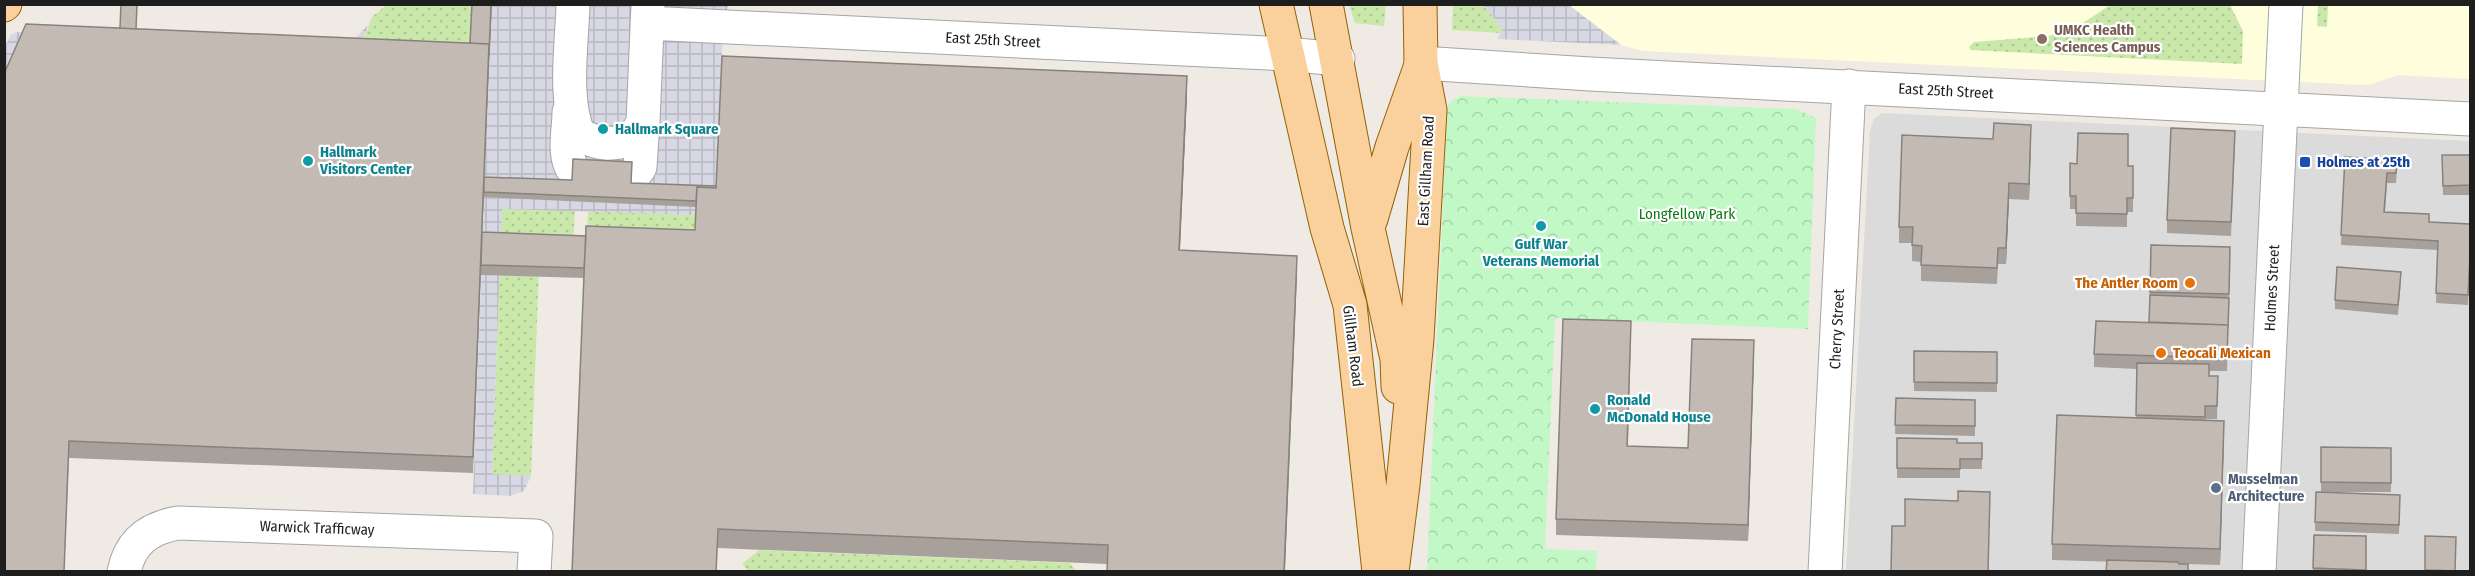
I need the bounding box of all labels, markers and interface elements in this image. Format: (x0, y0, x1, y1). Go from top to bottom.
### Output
place label: UMKC Health Sciences Campus (2054, 21, 2161, 56)
street label: East 25th Street (945, 29, 1041, 51)
marker: UMKC Health Sciences Campus (2035, 32, 2049, 46)
street label: East 25th Street (1898, 80, 1994, 102)
street label: East Gillham Road (1414, 115, 1438, 227)
place label: Hallmark Square (615, 120, 719, 138)
marker: Hallmark Square (596, 122, 610, 136)
place label: Hallmark Visitors Center (319, 143, 412, 178)
place label: Holmes at 25th (2317, 153, 2410, 171)
marker: Hallmark Visitors Center (301, 154, 315, 168)
marker: Holmes at 25th (2298, 155, 2312, 169)
park label: Longfellow Park (1639, 205, 1735, 223)
marker: Gulf War Veterans Memorial (1534, 219, 1548, 233)
place label: Gulf War Veterans Memorial (1482, 235, 1600, 270)
street label: Holmes Street (2261, 244, 2283, 332)
place label: The Antler Room (2075, 274, 2178, 292)
marker: The Antler Room (2183, 276, 2197, 290)
street label: Cherry Street (1826, 288, 1848, 370)
street label: Gillham Road (1339, 304, 1367, 388)
place label: Teocali Mexican (2173, 344, 2271, 362)
marker: Teocali Mexican (2154, 346, 2168, 360)
place label: Ronald McDonald House (1607, 391, 1711, 426)
marker: Ronald McDonald House (1588, 402, 1602, 416)
place label: Musselman Architecture (2227, 470, 2305, 505)
marker: Musselman Architecture (2209, 481, 2223, 495)
street label: Warwick Trafficway (259, 517, 375, 539)

